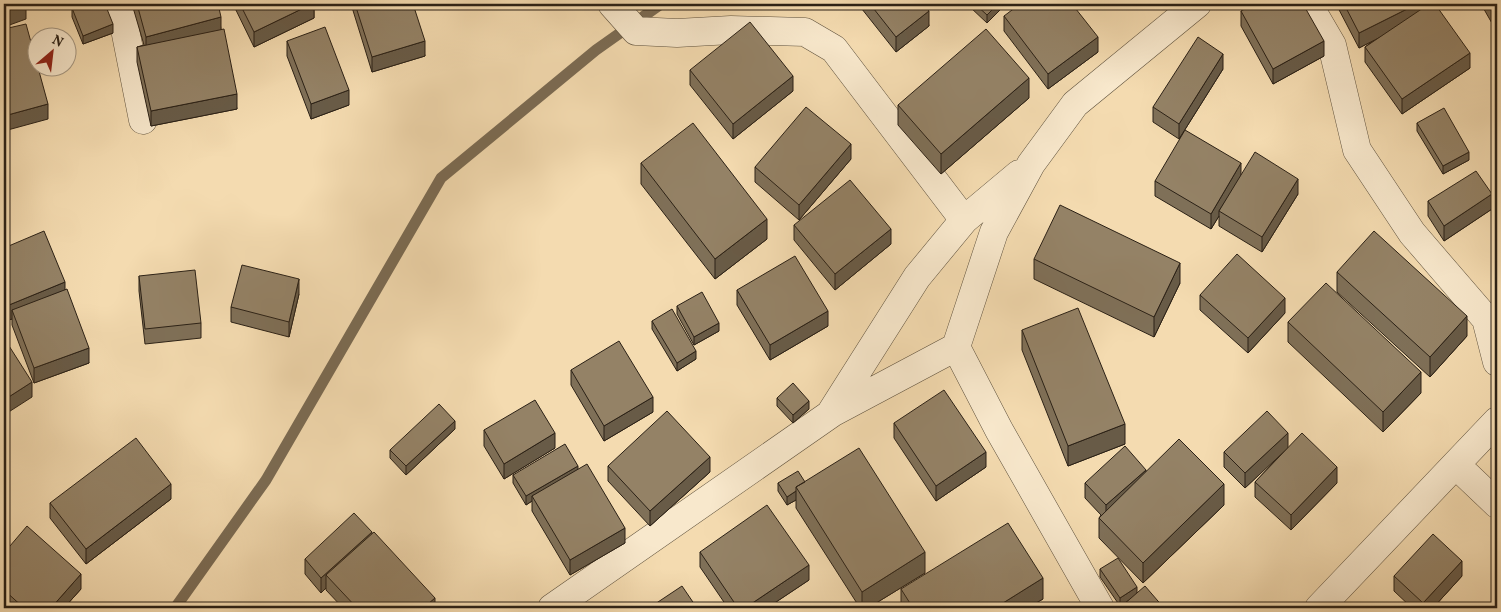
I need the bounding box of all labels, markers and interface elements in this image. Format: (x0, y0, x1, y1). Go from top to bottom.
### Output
north arrow (28, 28, 78, 78)
text: N (48, 31, 66, 53)

